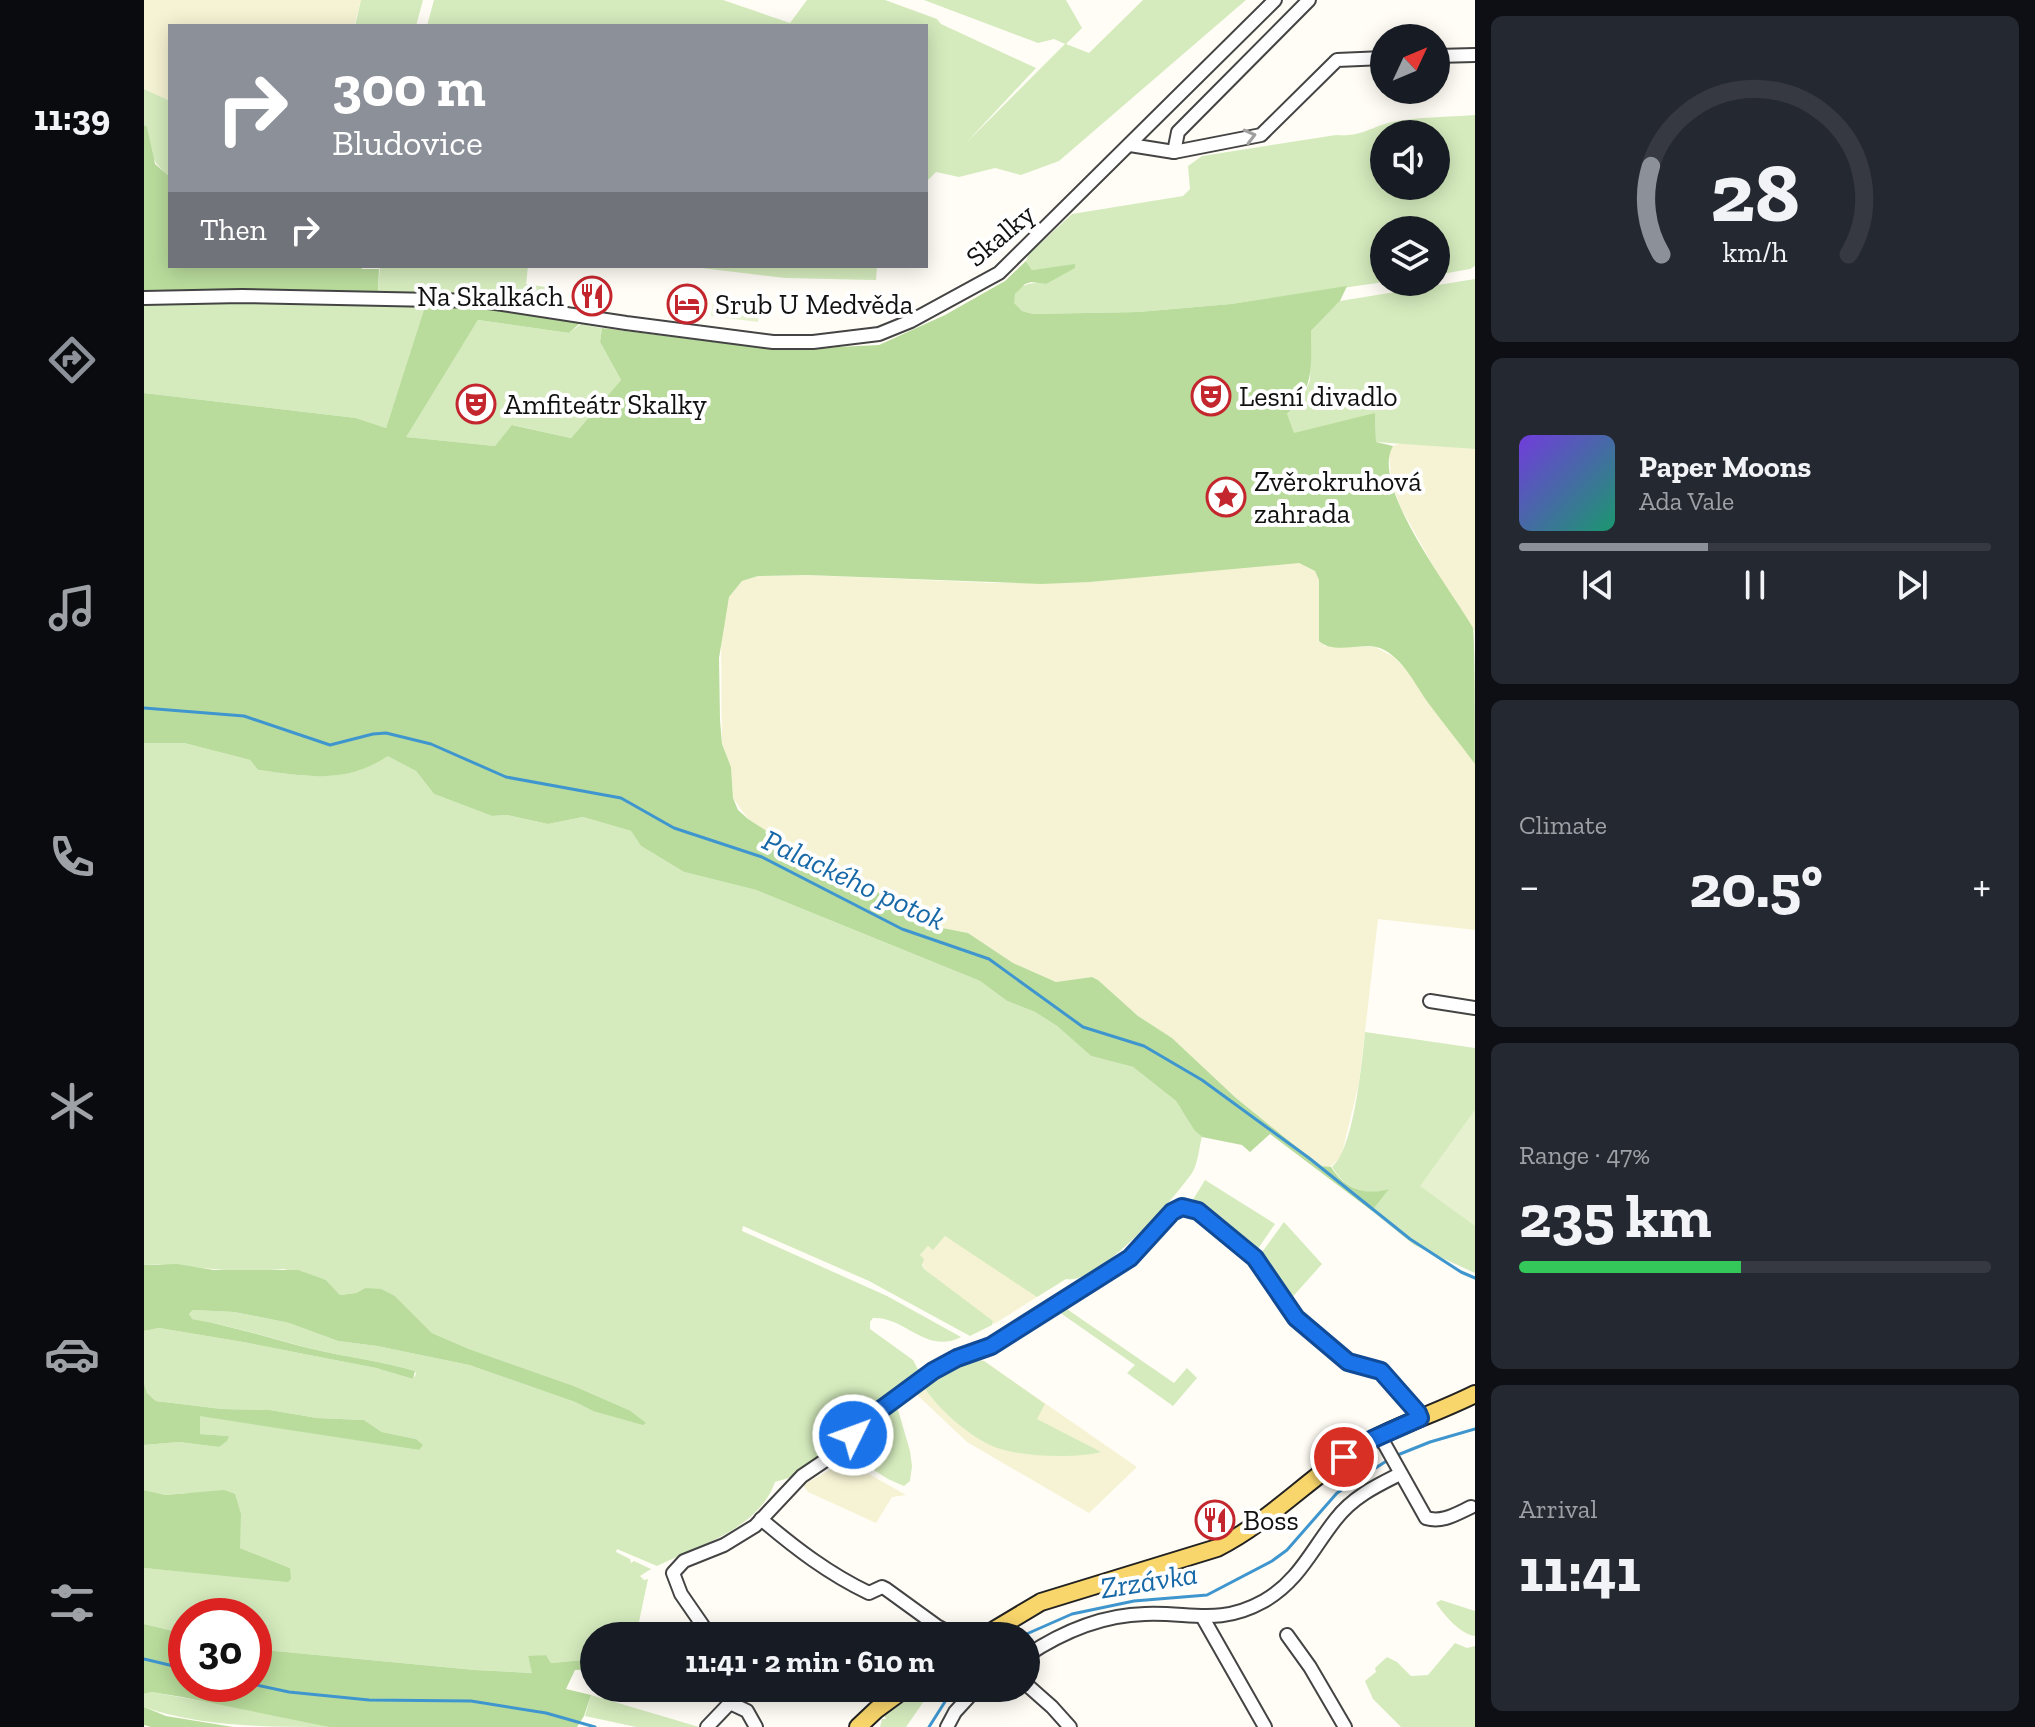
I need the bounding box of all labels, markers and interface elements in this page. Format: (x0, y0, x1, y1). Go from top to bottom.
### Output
north arrow (1370, 24, 1450, 104)
map controls (1370, 24, 1450, 296)
text: 300 m (332, 53, 486, 120)
icon: right (200, 56, 304, 160)
text: 11:39 (34, 96, 110, 139)
button: sound (1370, 120, 1450, 200)
text: Bludovice (332, 121, 483, 164)
one-way arrow (1243, 128, 1257, 145)
text: 28 (1710, 142, 1800, 242)
street label: Skalky (959, 197, 1042, 274)
icon: right (283, 208, 327, 252)
text: Then (200, 212, 267, 248)
button: layers (1370, 216, 1450, 296)
text: km/h (1722, 235, 1788, 269)
restaurant icon: Na Skalkách (571, 275, 613, 317)
place label: Na Skalkách (417, 280, 564, 313)
hotel icon: Srub U Medvěda (666, 283, 708, 325)
place label: Srub U Medvěda (715, 288, 914, 321)
icon: directions (44, 332, 100, 388)
theatre icon: Lesní divadlo (1190, 375, 1232, 417)
place label: Lesní divadlo (1239, 380, 1398, 413)
theatre icon: Amfiteátr Skalky (455, 383, 497, 425)
place label: Amfiteátr Skalky (504, 388, 707, 421)
text: Paper Moons (1639, 449, 1811, 485)
place label: Zvěrokruhová zahrada (1254, 465, 1422, 530)
place icon: Zvěrokruhová zahrada (1205, 476, 1247, 518)
text: Ada Vale (1639, 485, 1734, 517)
icon: previous (1576, 563, 1620, 607)
icon: pause (1733, 563, 1777, 607)
icon: next (1890, 563, 1934, 607)
icon: music (44, 580, 100, 636)
text: Climate (1519, 809, 1607, 841)
water label: Palackého potok (757, 822, 951, 938)
icon: phone (44, 829, 100, 885)
text: 20.5° (1689, 850, 1823, 922)
text: − (1519, 859, 1540, 912)
text: + (1972, 859, 1991, 912)
icon: climate (44, 1078, 100, 1134)
text: Range · 47% (1519, 1139, 1650, 1171)
text: 235 km (1519, 1180, 1711, 1252)
icon: car (44, 1326, 100, 1382)
position arrow (811, 1393, 895, 1477)
pin (1310, 1423, 1378, 1491)
icon: arrive (1322, 1435, 1366, 1479)
text: Arrival (1519, 1493, 1597, 1525)
restaurant icon: Boss (1194, 1499, 1236, 1541)
place label: Boss (1243, 1504, 1299, 1537)
text: 11:41 (1519, 1534, 1641, 1606)
water label: Zrzávka (1098, 1556, 1200, 1606)
icon: filters (44, 1575, 100, 1631)
speed limit sign: 30 (168, 1598, 272, 1702)
text: 11:41 · 2 min · 610 m (685, 1644, 935, 1680)

